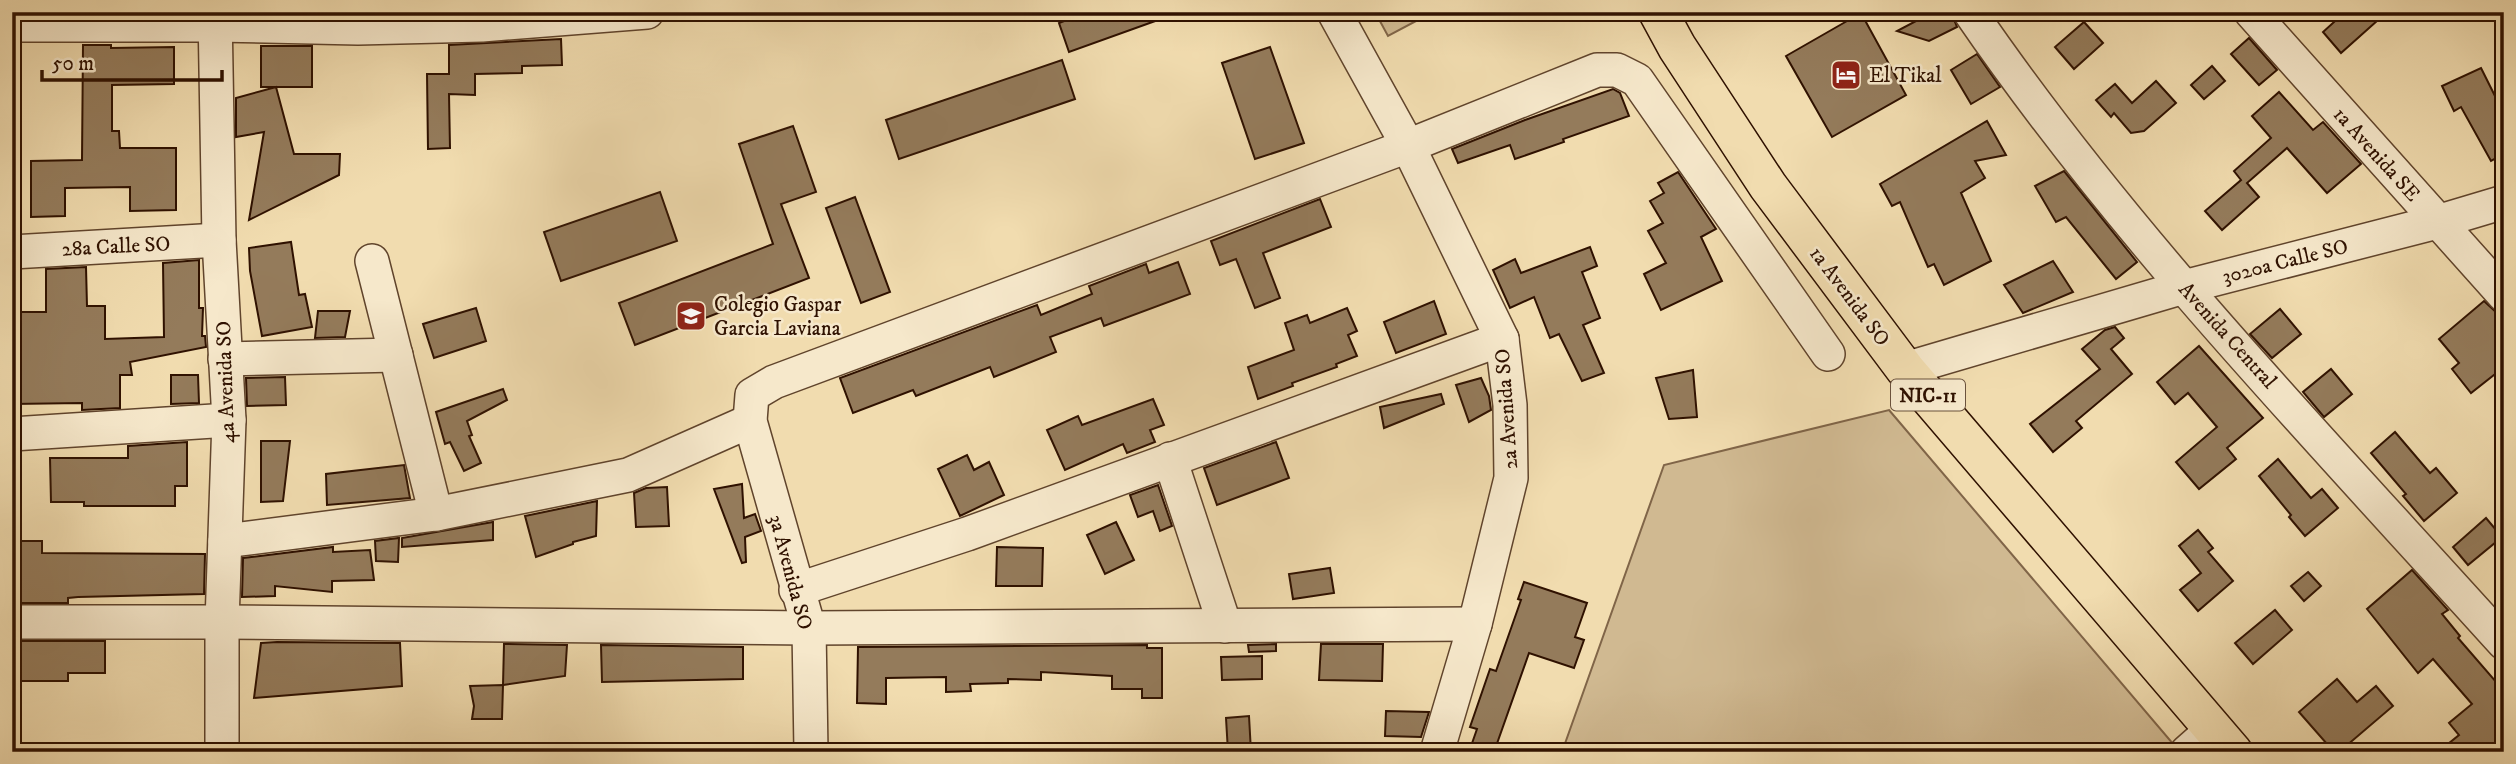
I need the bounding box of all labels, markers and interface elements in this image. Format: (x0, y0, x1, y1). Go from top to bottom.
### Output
scale bar (42, 38, 222, 82)
text: 50 m (52, 51, 94, 77)
hotel icon: El Tikal (1829, 58, 1863, 92)
place label: El Tikal (1869, 63, 1942, 89)
street label: 1a Avenida SE (2327, 102, 2426, 207)
street label: 28a Calle SO (61, 231, 171, 263)
street label: 3020a Calle SO (2220, 234, 2351, 290)
street label: 1a Avenida SO (1803, 242, 1895, 352)
street label: Avenida Central (2173, 277, 2282, 395)
place label: Colegio Gaspar Garcia Laviana (714, 292, 841, 342)
school or university icon: Colegio Gaspar Garcia Laviana (674, 299, 708, 333)
street label: 4a Avenida SO (211, 320, 241, 444)
street label: 2a Avenida SO (1490, 348, 1524, 470)
road number: NIC-11 (1891, 380, 1965, 410)
street label: 3a Avenida SO (762, 512, 818, 633)

